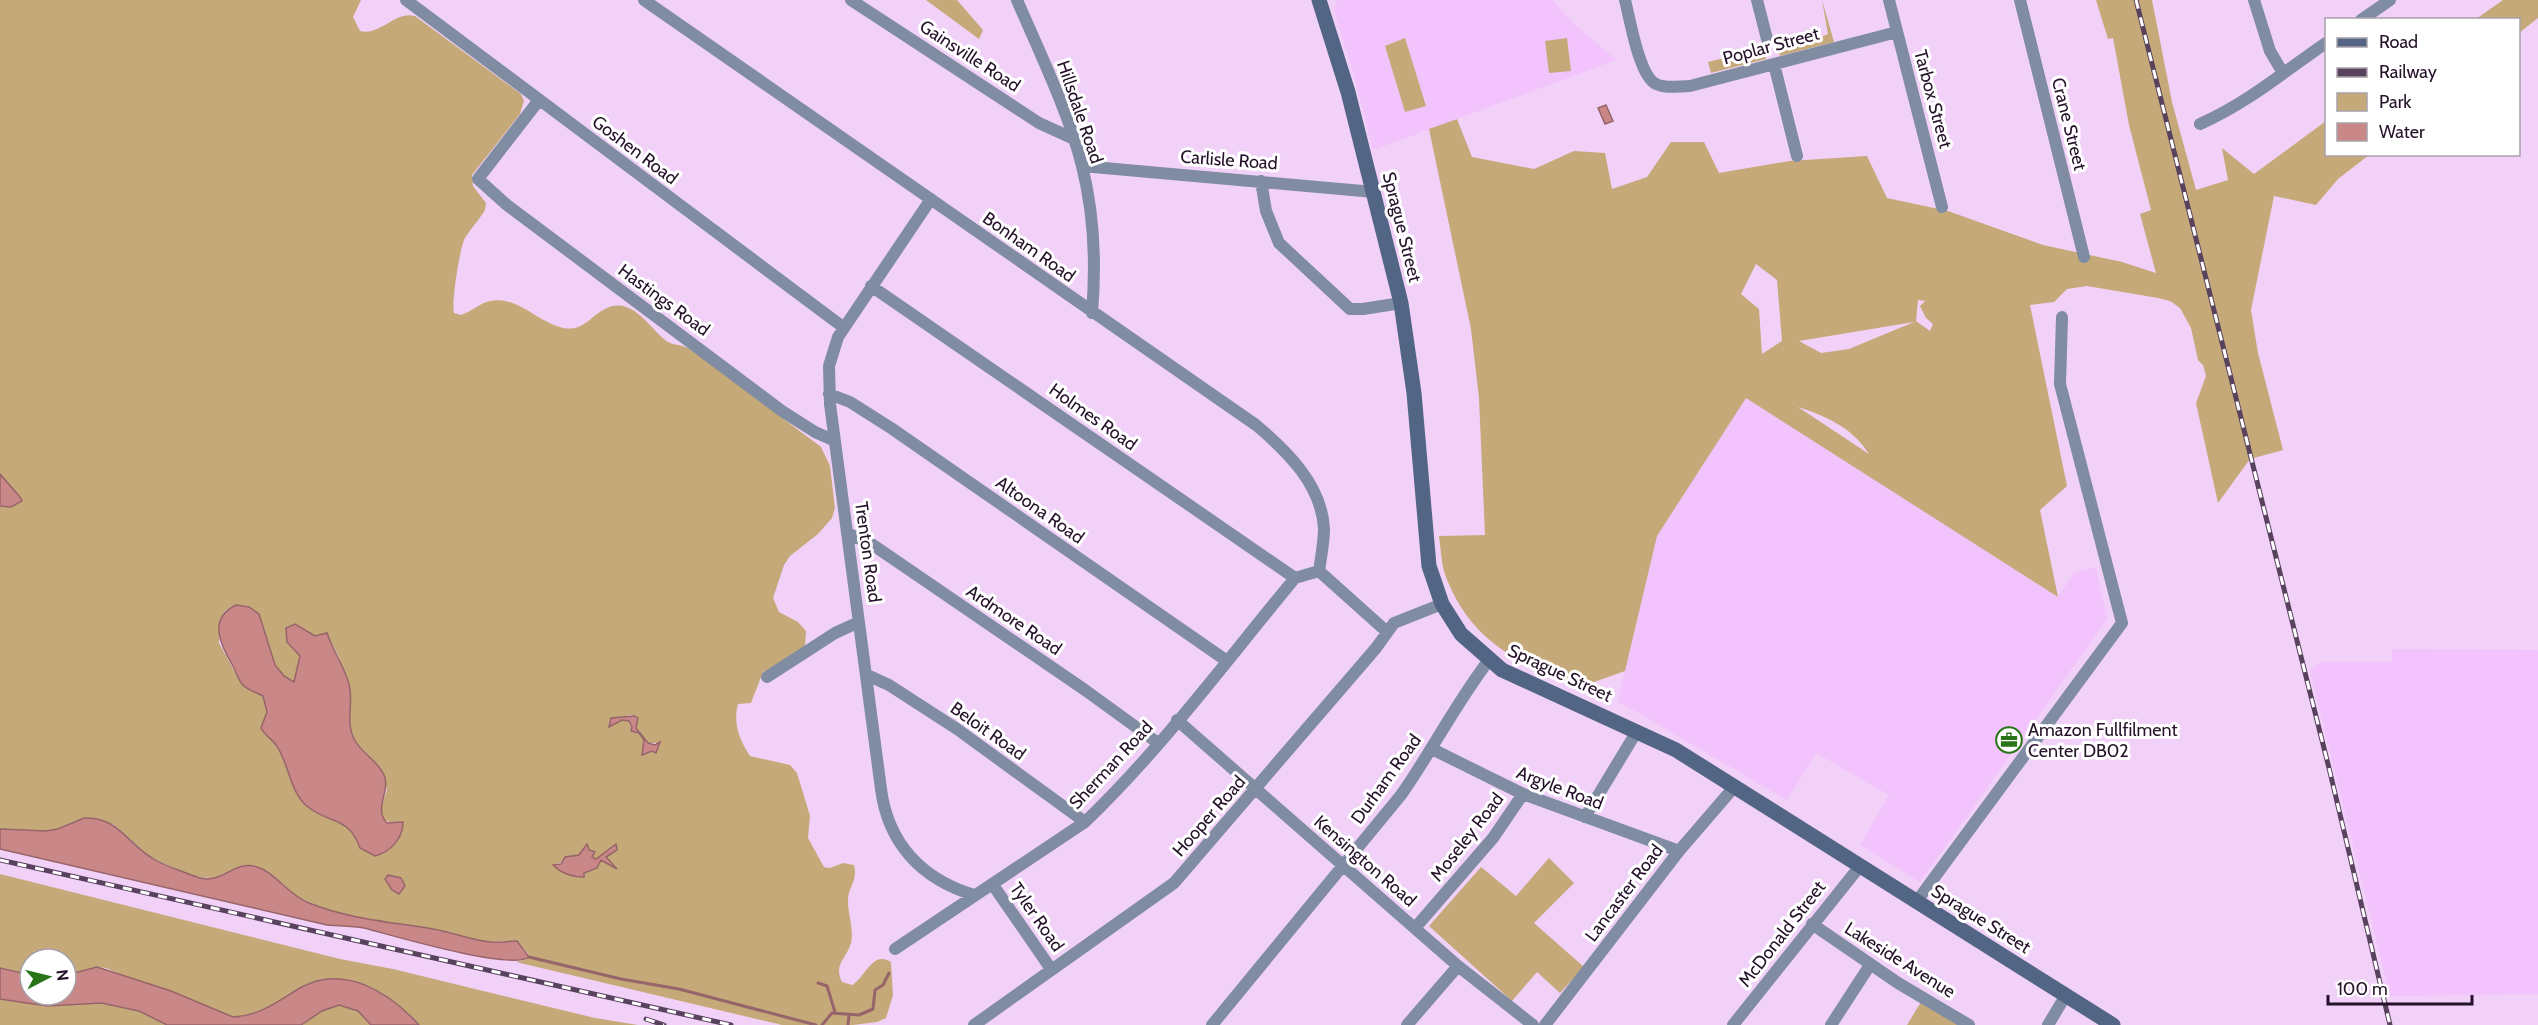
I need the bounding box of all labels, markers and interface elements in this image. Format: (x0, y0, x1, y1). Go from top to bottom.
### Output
street label: Gainsville Road (916, 15, 1024, 97)
legend (2325, 18, 2520, 156)
street label: Poplar Street (1720, 23, 1822, 69)
text: Road (2379, 31, 2418, 53)
street label: Tarbox Street (1909, 47, 1957, 151)
street label: Hillsdale Road (1052, 58, 1108, 166)
text: Railway (2379, 61, 2437, 83)
street label: Crane Street (2047, 75, 2091, 173)
text: Park (2379, 91, 2412, 113)
street label: Goshen Road (588, 111, 682, 189)
text: Water (2379, 121, 2425, 143)
street label: Carlisle Road (1180, 146, 1278, 174)
street label: Sprague Street (1378, 170, 1426, 284)
street label: Bonham Road (978, 207, 1080, 287)
street label: Hastings Road (614, 259, 714, 341)
street label: Holmes Road (1045, 379, 1141, 455)
street label: Altoona Road (992, 472, 1088, 548)
street label: Trenton Road (850, 500, 886, 604)
street label: Ardmore Road (962, 580, 1066, 660)
street label: Sprague Street (1504, 639, 1616, 707)
street label: Beloit Road (946, 697, 1030, 765)
street label: Sherman Road (1065, 716, 1157, 814)
place label: Amazon Fullfilment Center DB02 (2028, 719, 2177, 762)
office icon: Amazon Fullfilment Center DB02 (1994, 725, 2024, 755)
street label: Durham Road (1346, 730, 1426, 828)
street label: Argyle Road (1513, 761, 1607, 815)
street label: Hooper Road (1168, 771, 1250, 861)
street label: Moseley Road (1426, 788, 1508, 886)
street label: Kensington Road (1309, 811, 1421, 911)
street label: Lancaster Road (1580, 840, 1668, 946)
street label: McDonald Street (1734, 877, 1830, 991)
street label: Tyler Road (1005, 878, 1069, 956)
street label: Sprague Street (1927, 880, 2035, 958)
street label: Lakeside Avenue (1841, 917, 1959, 1003)
north arrow (18, 947, 78, 1007)
text: N (52, 968, 73, 982)
scale bar (2328, 968, 2472, 1006)
text: 100 m (2337, 978, 2388, 1000)

